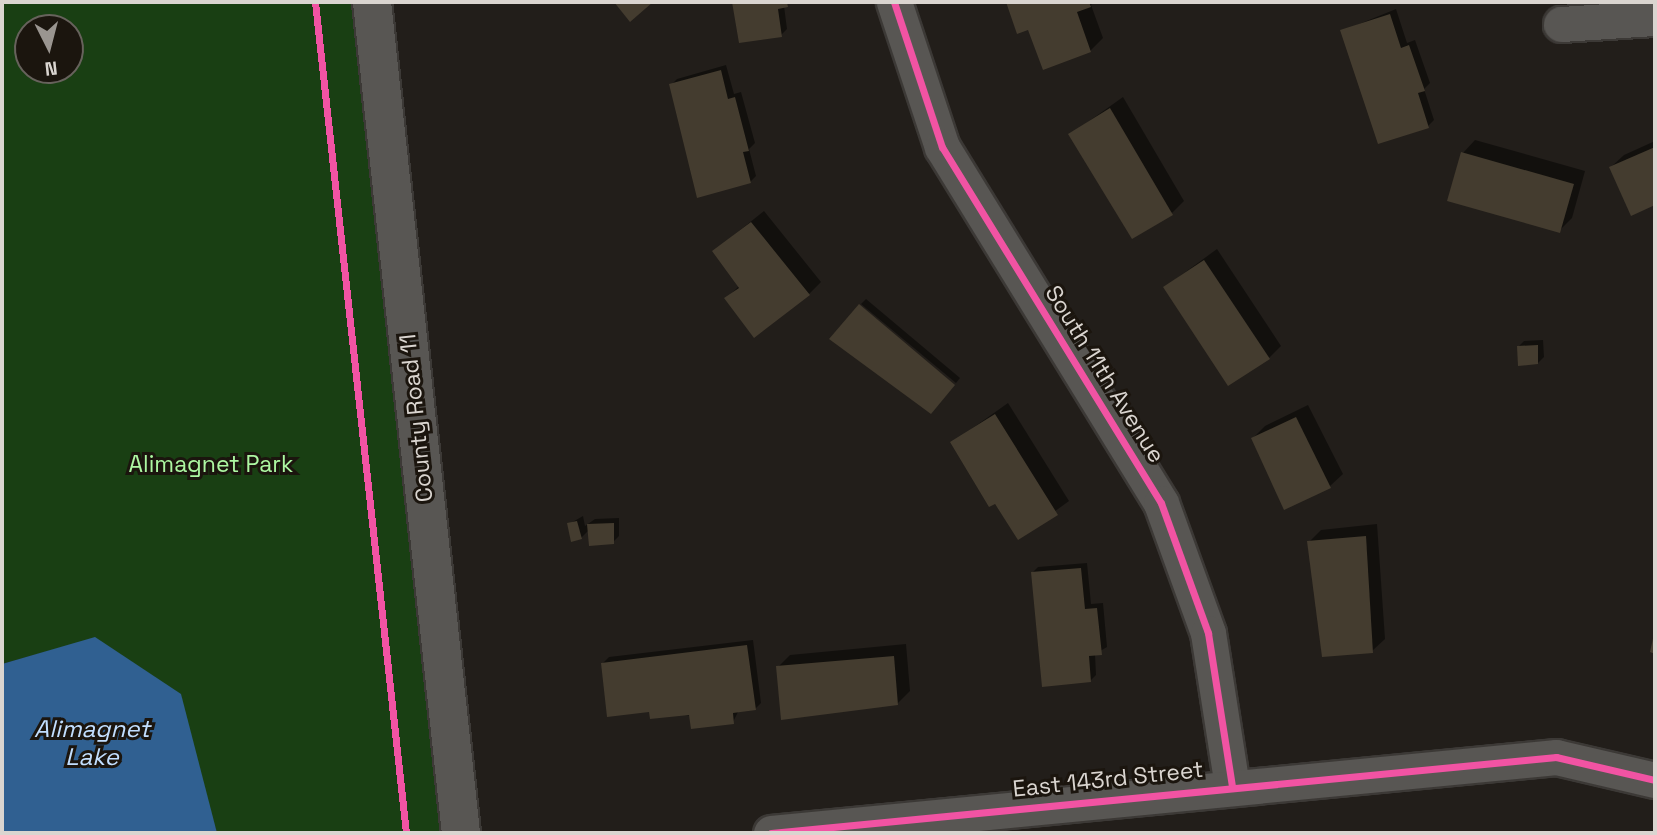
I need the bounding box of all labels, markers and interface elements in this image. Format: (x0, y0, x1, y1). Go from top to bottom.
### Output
north arrow (14, 14, 84, 84)
text: N (43, 55, 59, 81)
street label: South 11th Avenue (1039, 280, 1171, 468)
street label: County Road 11 (393, 333, 439, 503)
park label: Alimagnet Park (129, 450, 293, 478)
water label: Alimagnet Lake (34, 715, 150, 771)
street label: East 143rd Street (1011, 755, 1205, 803)

